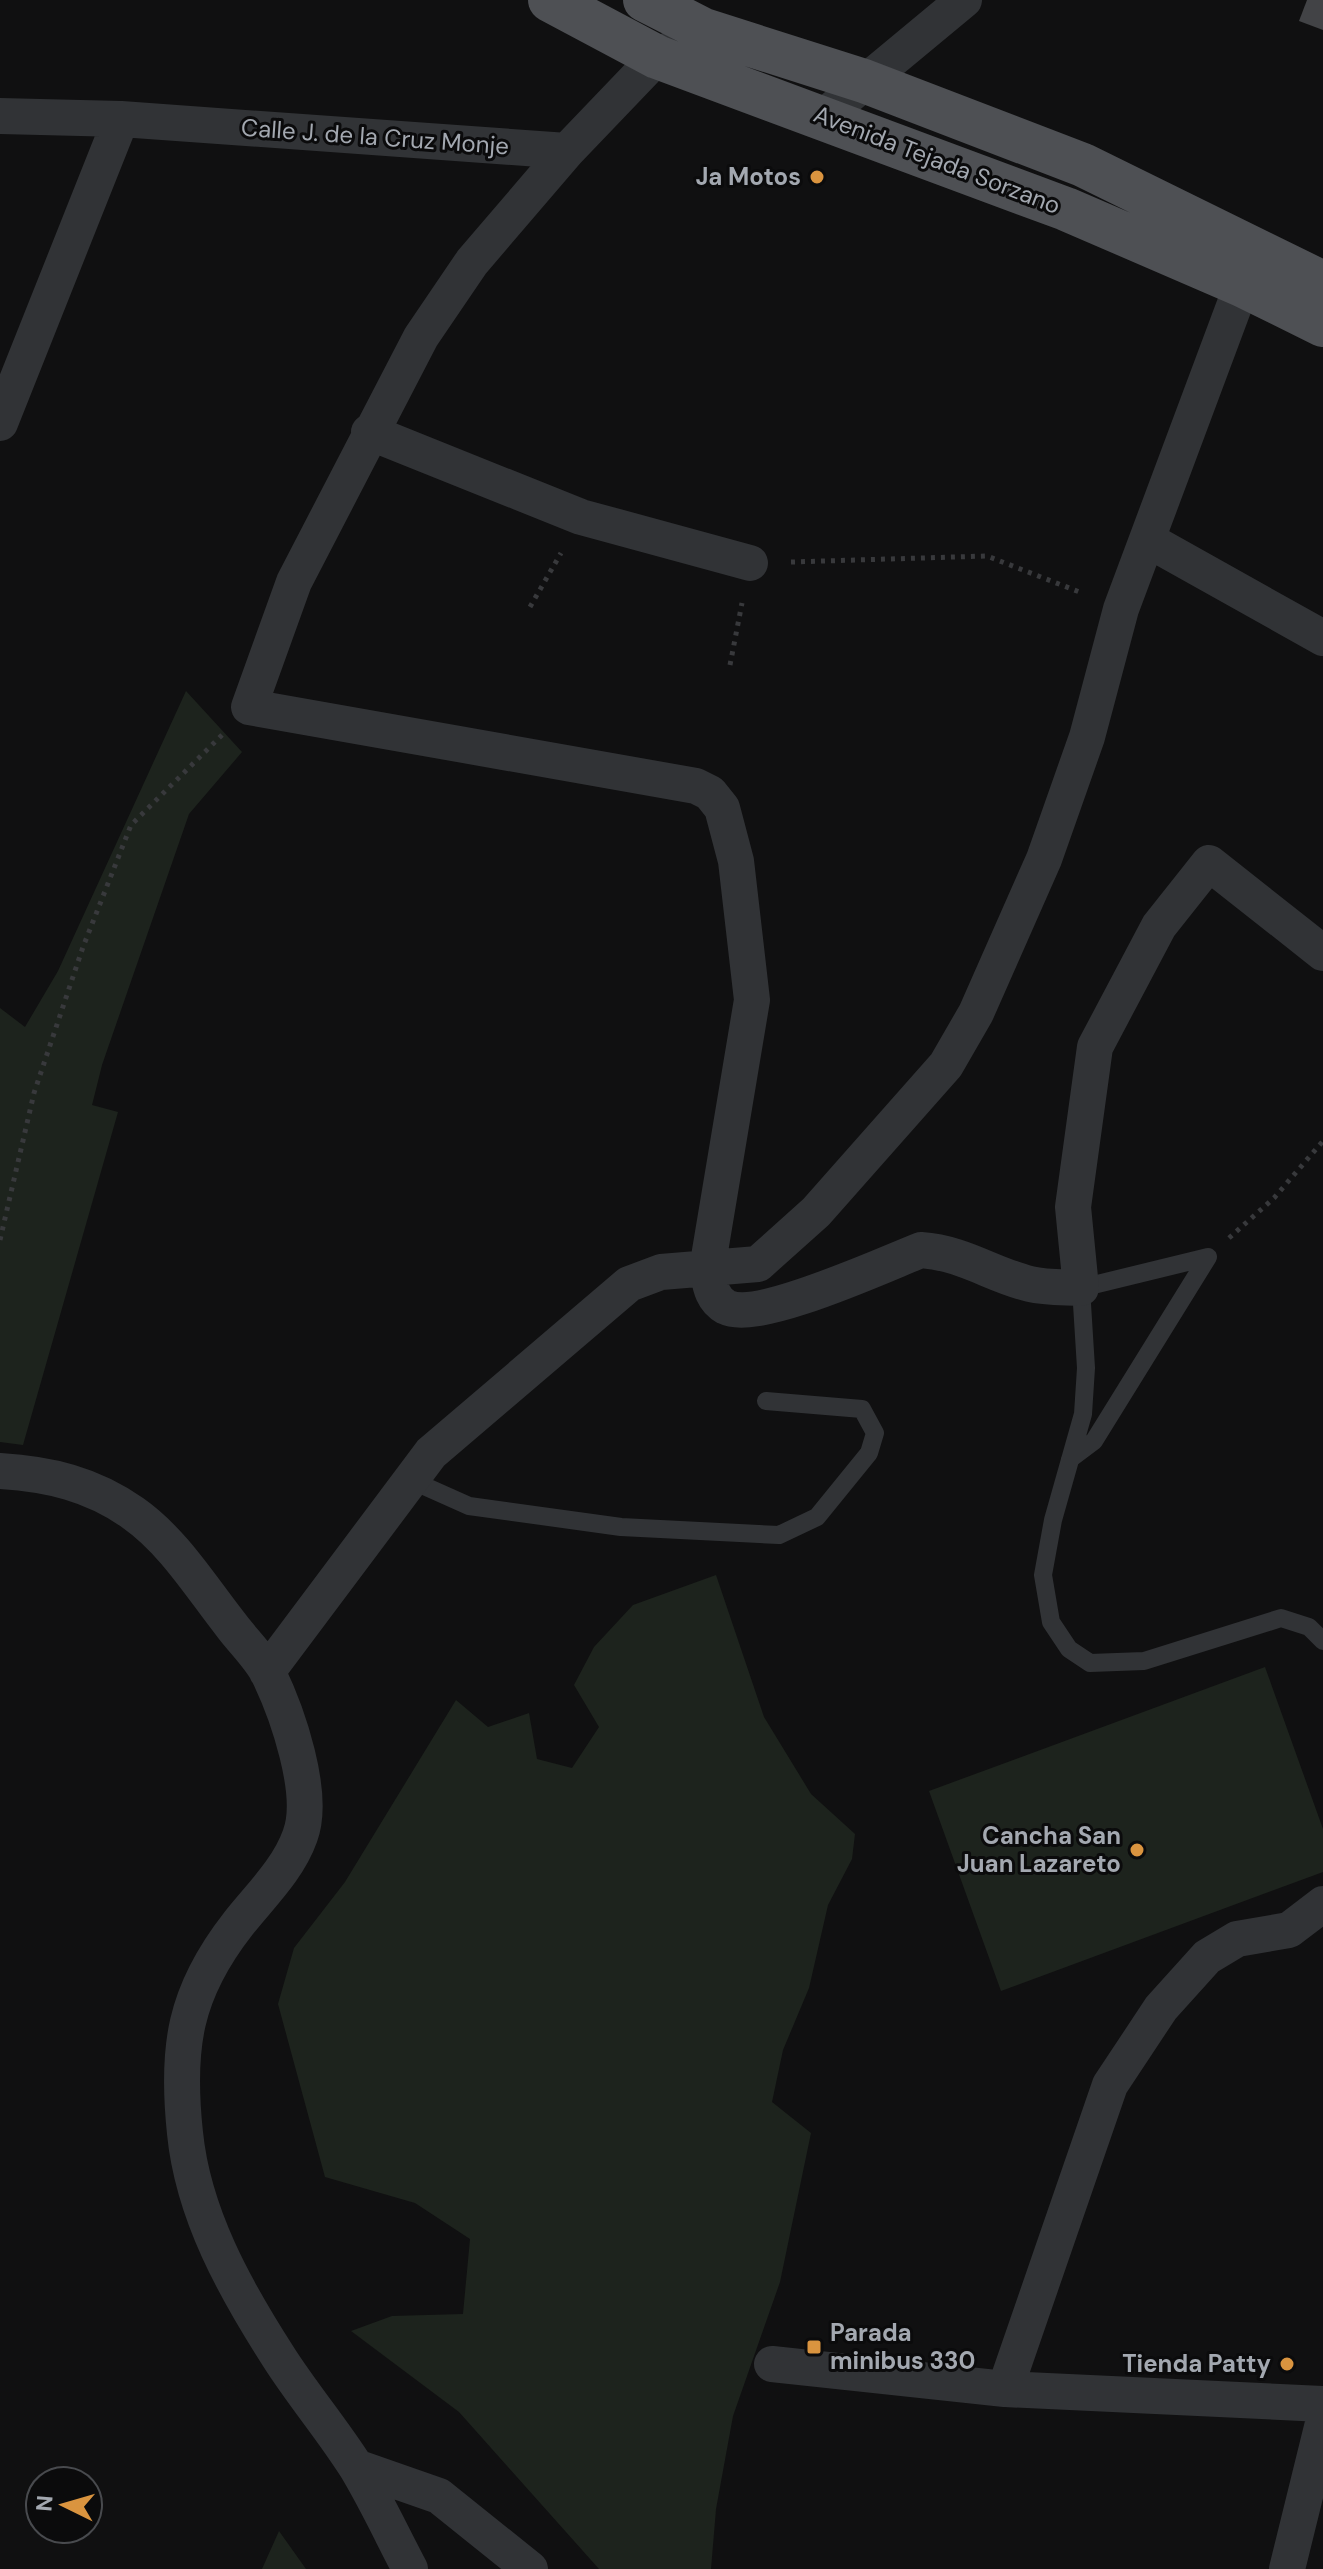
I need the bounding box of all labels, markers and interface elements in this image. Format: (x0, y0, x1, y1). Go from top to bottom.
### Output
street label: Avenida Tejada Sorzano (809, 98, 1065, 221)
street label: Calle J. de la Cruz Monje (240, 112, 510, 161)
place label: Ja Motos (695, 161, 801, 192)
marker: Ja Motos (808, 168, 826, 186)
place label: Cancha San Juan Lazareto (957, 1820, 1121, 1879)
marker: Cancha San Juan Lazareto (1128, 1841, 1146, 1859)
place label: Parada minibus 330 (830, 2317, 975, 2376)
marker: Parada minibus 330 (805, 2338, 823, 2356)
place label: Tienda Patty (1122, 2348, 1272, 2379)
marker: Tienda Patty (1278, 2355, 1296, 2373)
north arrow (24, 2465, 104, 2545)
text: N (29, 2494, 60, 2513)

